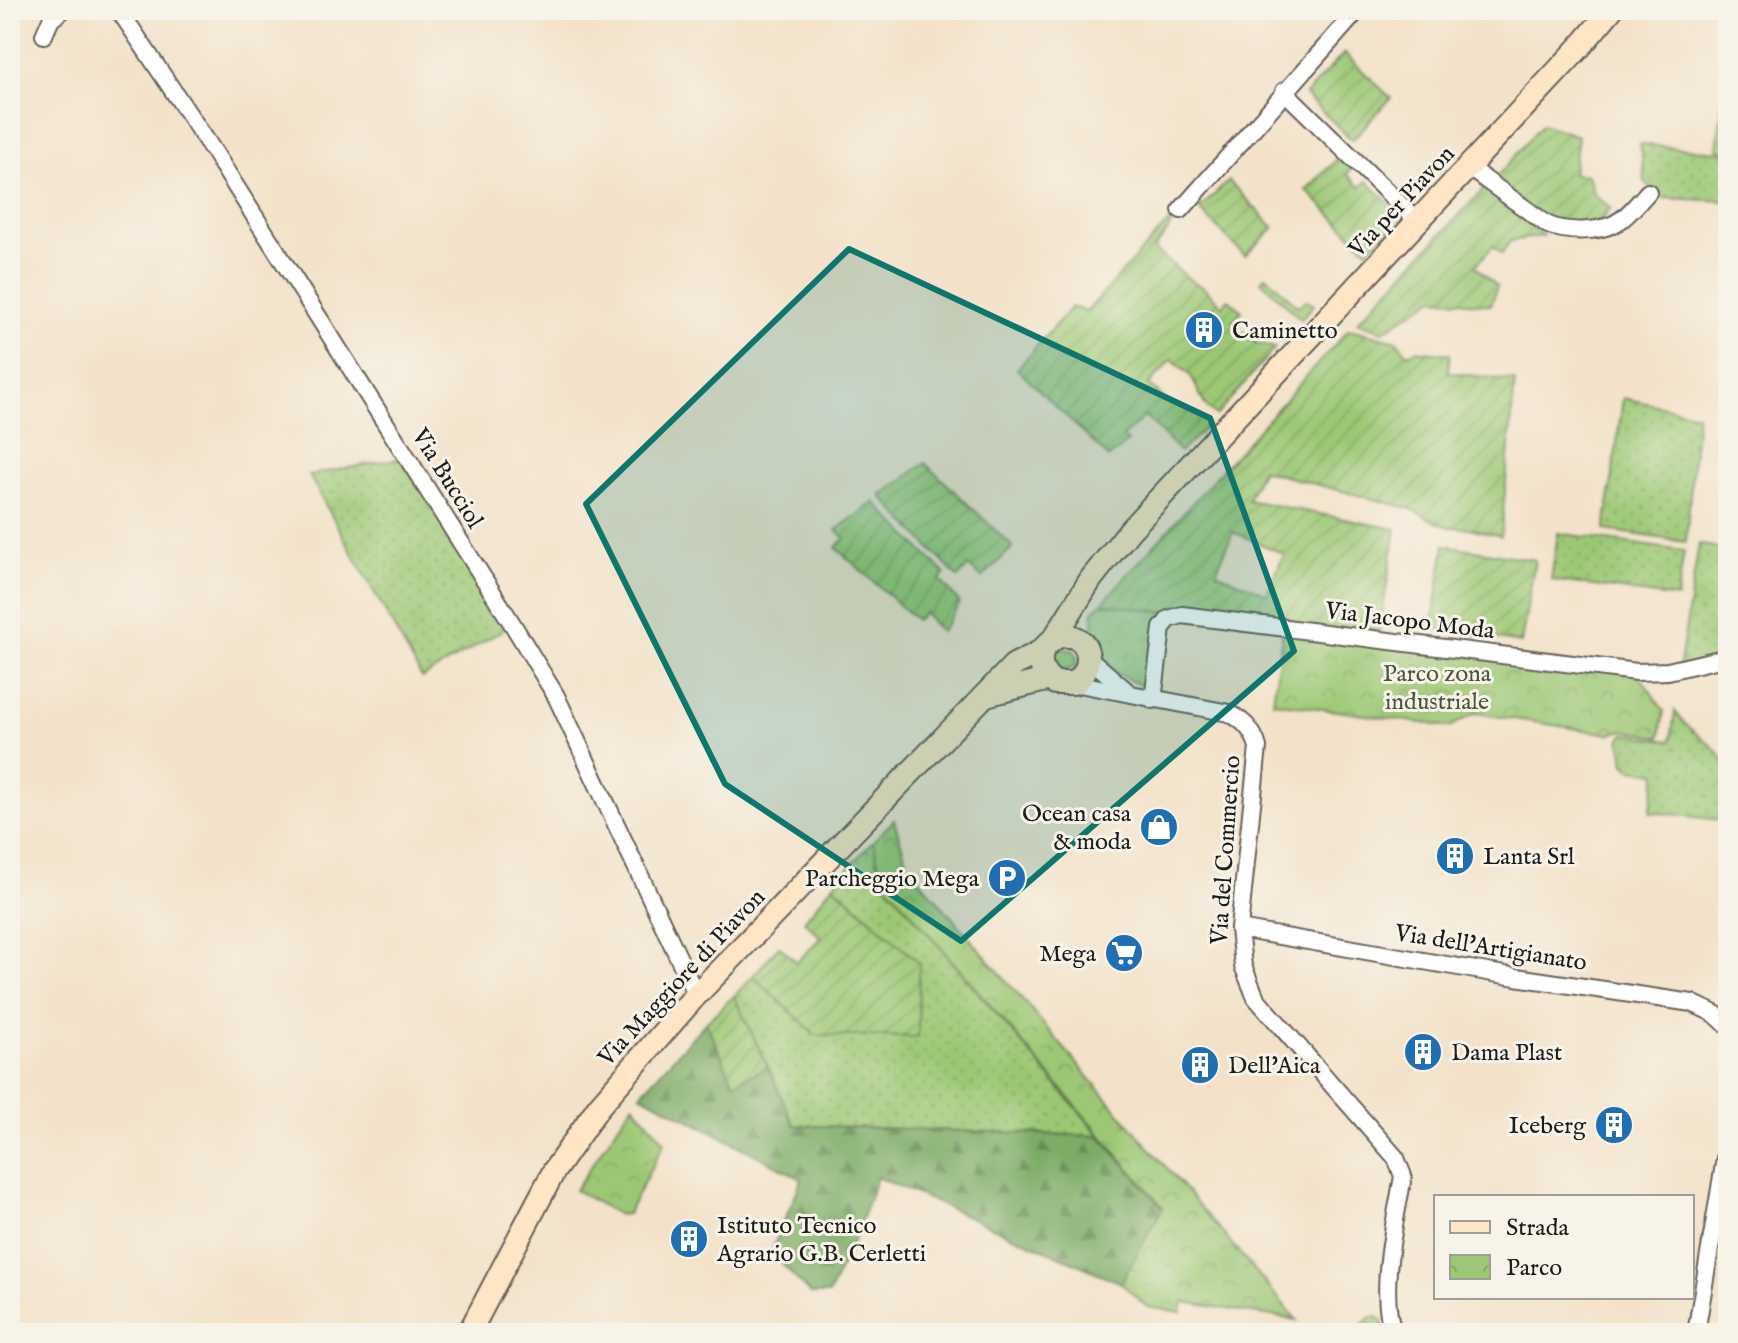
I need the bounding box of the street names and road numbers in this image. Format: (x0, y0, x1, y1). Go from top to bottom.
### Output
street label: Via per Piavon (1342, 139, 1462, 265)
street label: Via Bucciol (403, 422, 490, 535)
street label: Via Jacopo Moda (1323, 596, 1497, 647)
street label: Via del Commercio (1204, 754, 1249, 947)
street label: Via Maggiore di Piavon (591, 883, 773, 1074)
street label: Via dell'Artigianato (1392, 918, 1589, 979)

